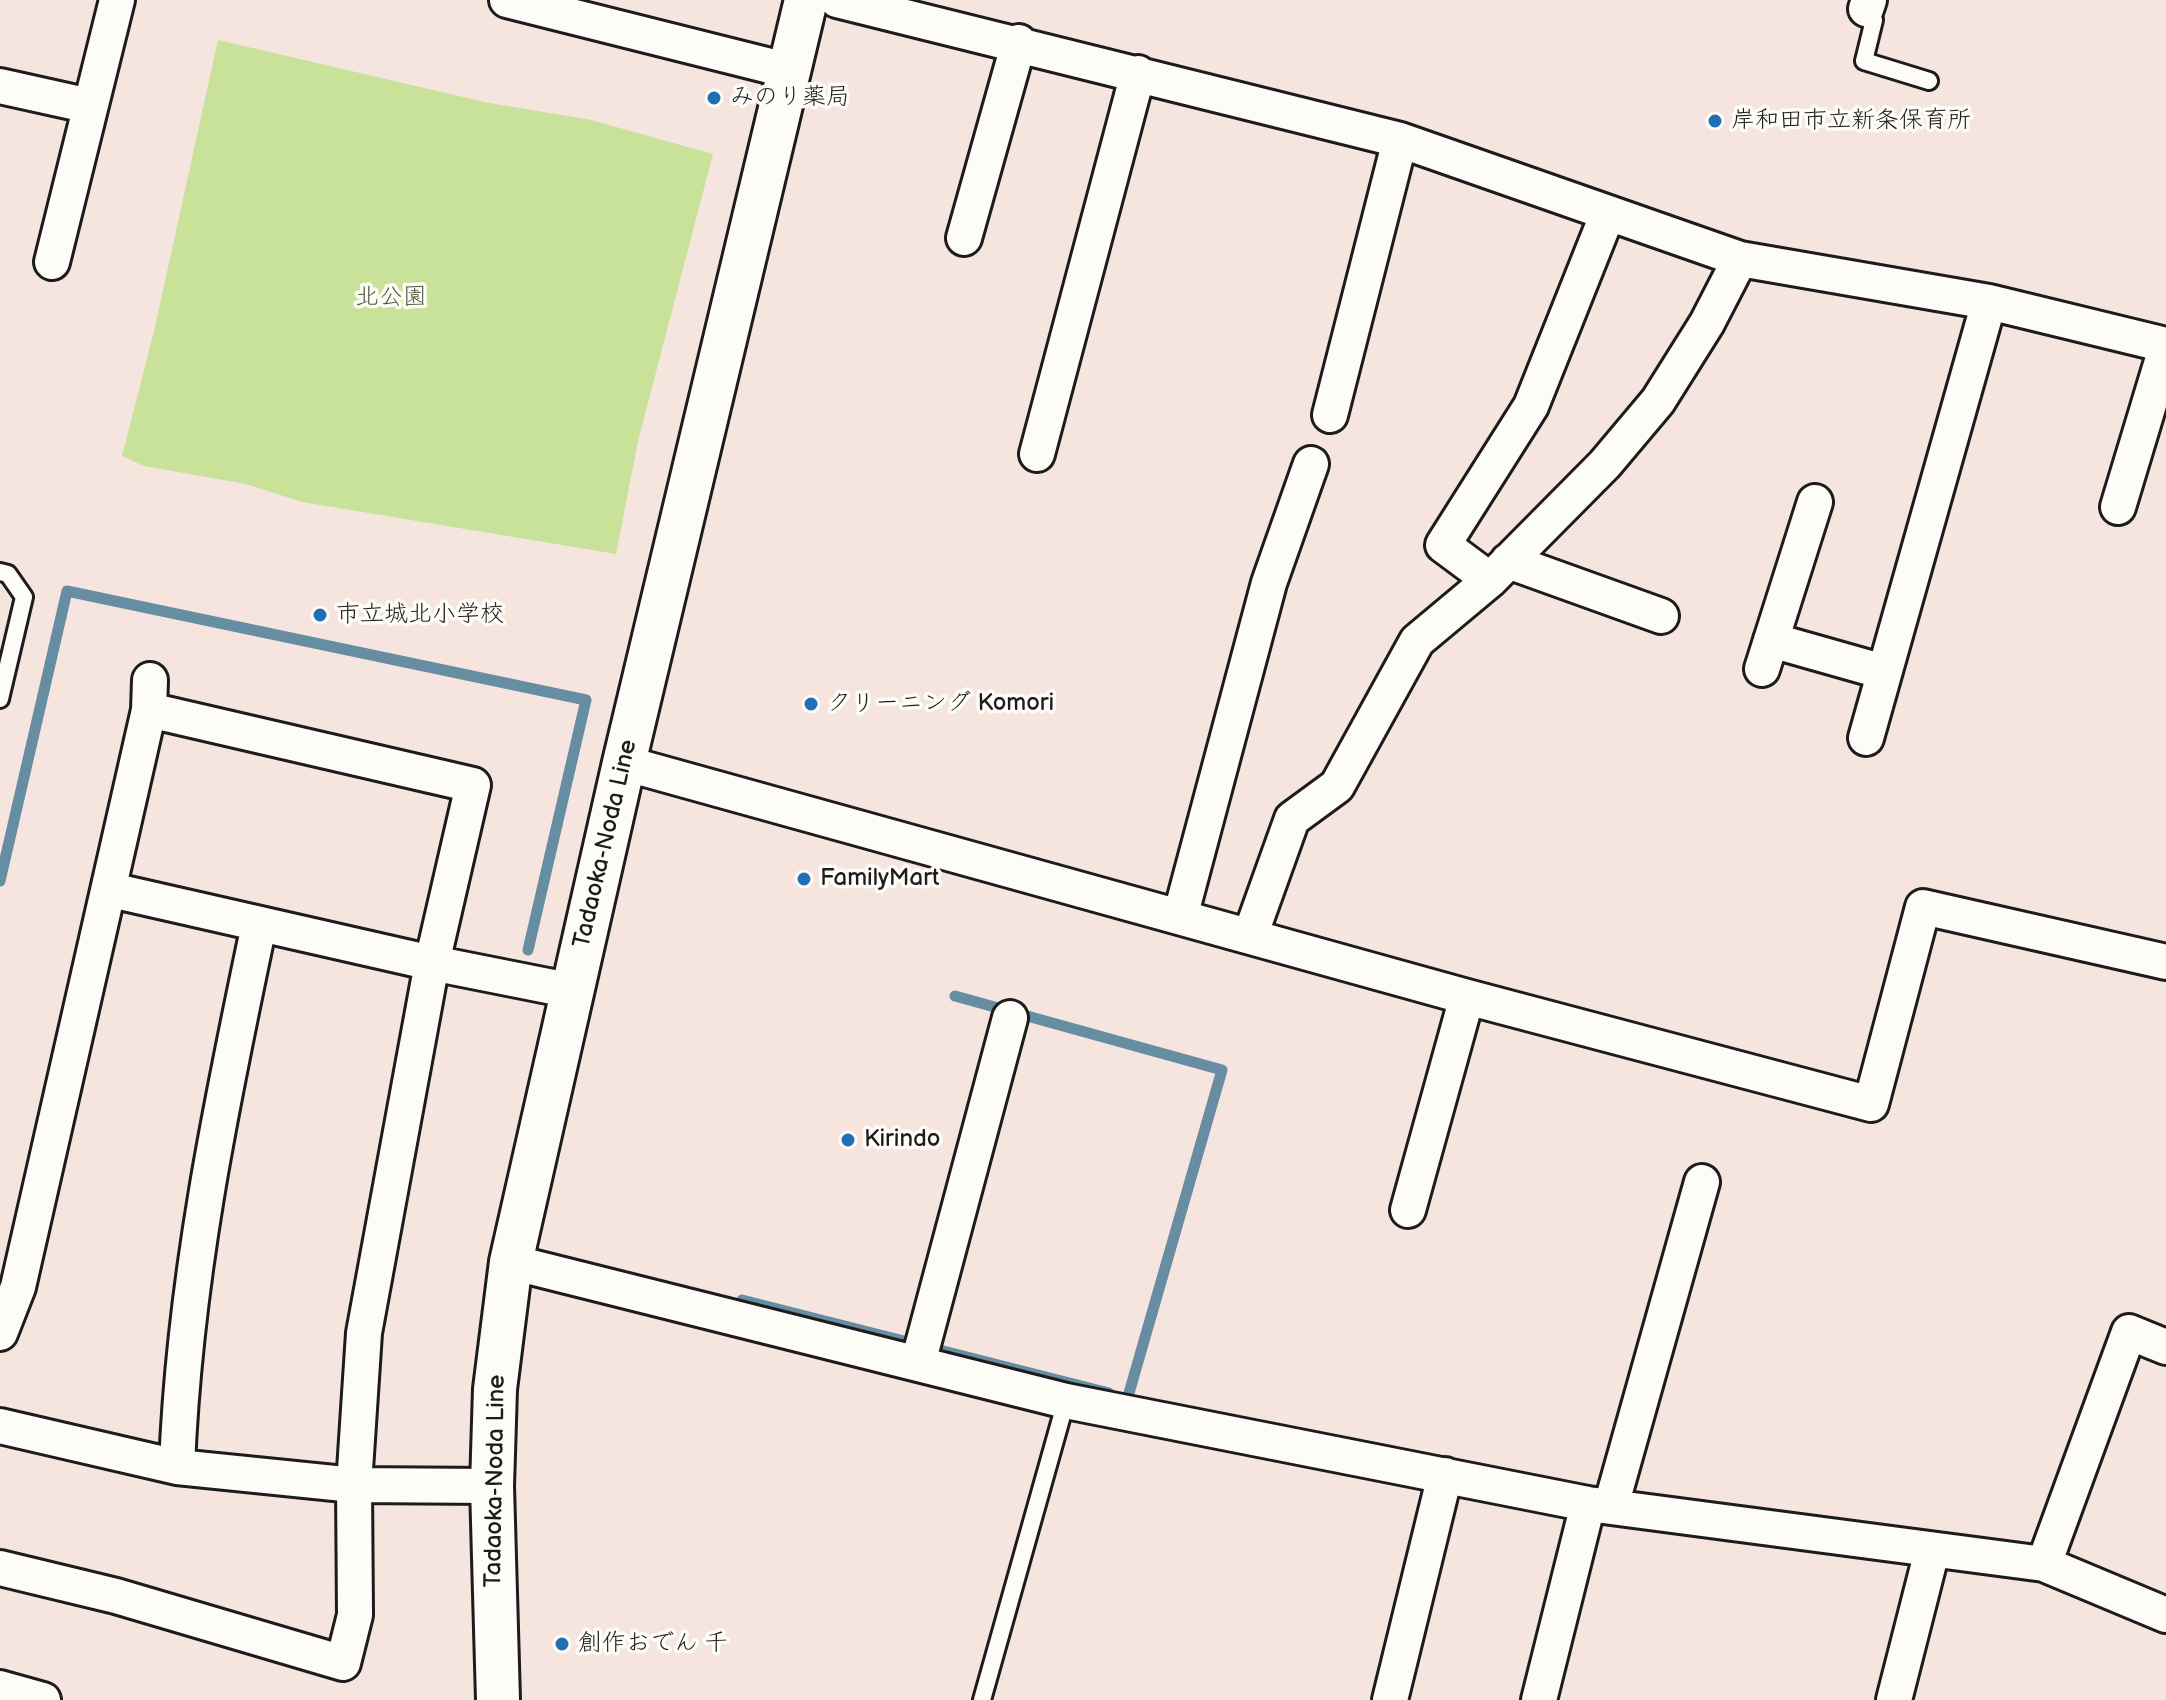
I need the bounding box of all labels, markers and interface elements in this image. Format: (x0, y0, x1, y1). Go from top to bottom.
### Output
place label: みのり薬局 (730, 84, 850, 112)
marker: みのり薬局 (705, 89, 723, 107)
place label: 岸和田市立新条保育所 (1731, 107, 1971, 135)
marker: 岸和田市立新条保育所 (1706, 112, 1724, 130)
park label: 北公園 (355, 284, 427, 312)
place label: 市立城北小学校 (336, 601, 504, 629)
marker: 市立城北小学校 (311, 606, 329, 624)
place label: クリーニング Komori (827, 690, 1054, 718)
marker: クリーニング Komori (802, 695, 820, 713)
street label: Tadaoka-Noda Line (568, 737, 644, 951)
place label: FamilyMart (820, 865, 939, 893)
marker: FamilyMart (795, 870, 813, 888)
place label: Kirindo (864, 1126, 940, 1154)
marker: Kirindo (839, 1131, 857, 1149)
street label: Tadaoka-Noda Line (480, 1374, 512, 1588)
place label: 創作おでん 千 (578, 1630, 728, 1658)
marker: 創作おでん 千 (553, 1635, 571, 1653)

